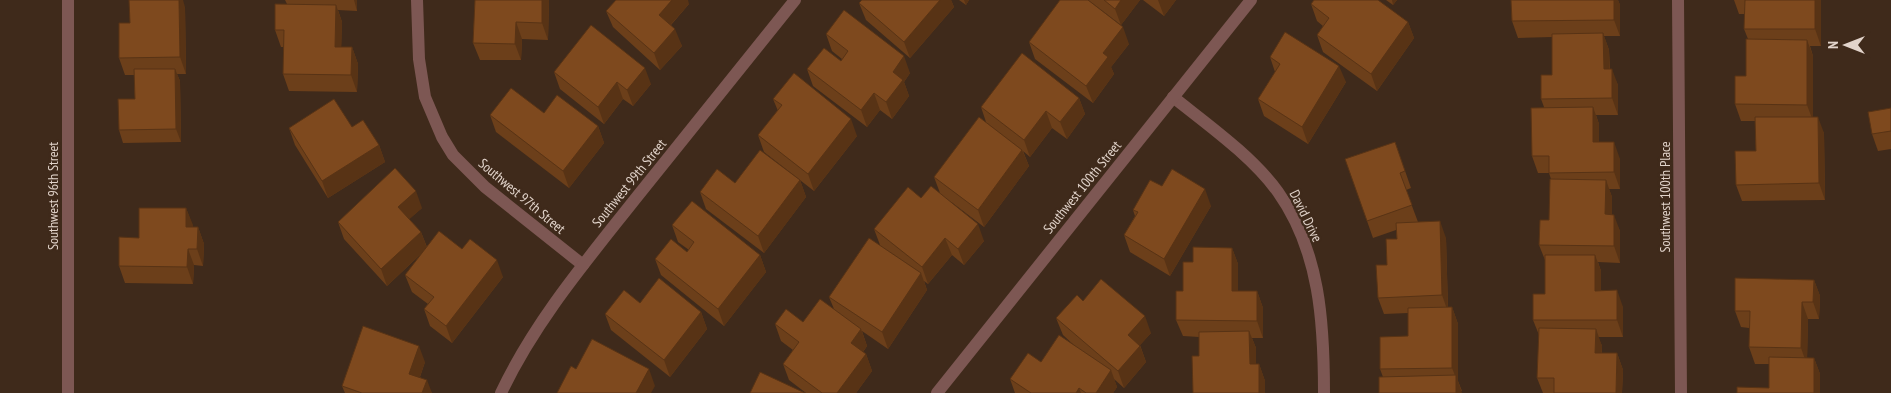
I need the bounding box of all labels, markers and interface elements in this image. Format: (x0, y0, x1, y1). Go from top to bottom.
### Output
north arrow (1821, 20, 1871, 70)
text: N (1824, 41, 1842, 49)
street label: Southwest 99th Street (588, 135, 670, 231)
street label: Southwest 100th Street (1039, 137, 1125, 237)
street label: Southwest 100th Place (1656, 141, 1674, 253)
street label: Southwest 96th Street (44, 142, 62, 250)
street label: Southwest 97th Street (475, 154, 569, 238)
street label: David Drive (1286, 187, 1326, 245)

